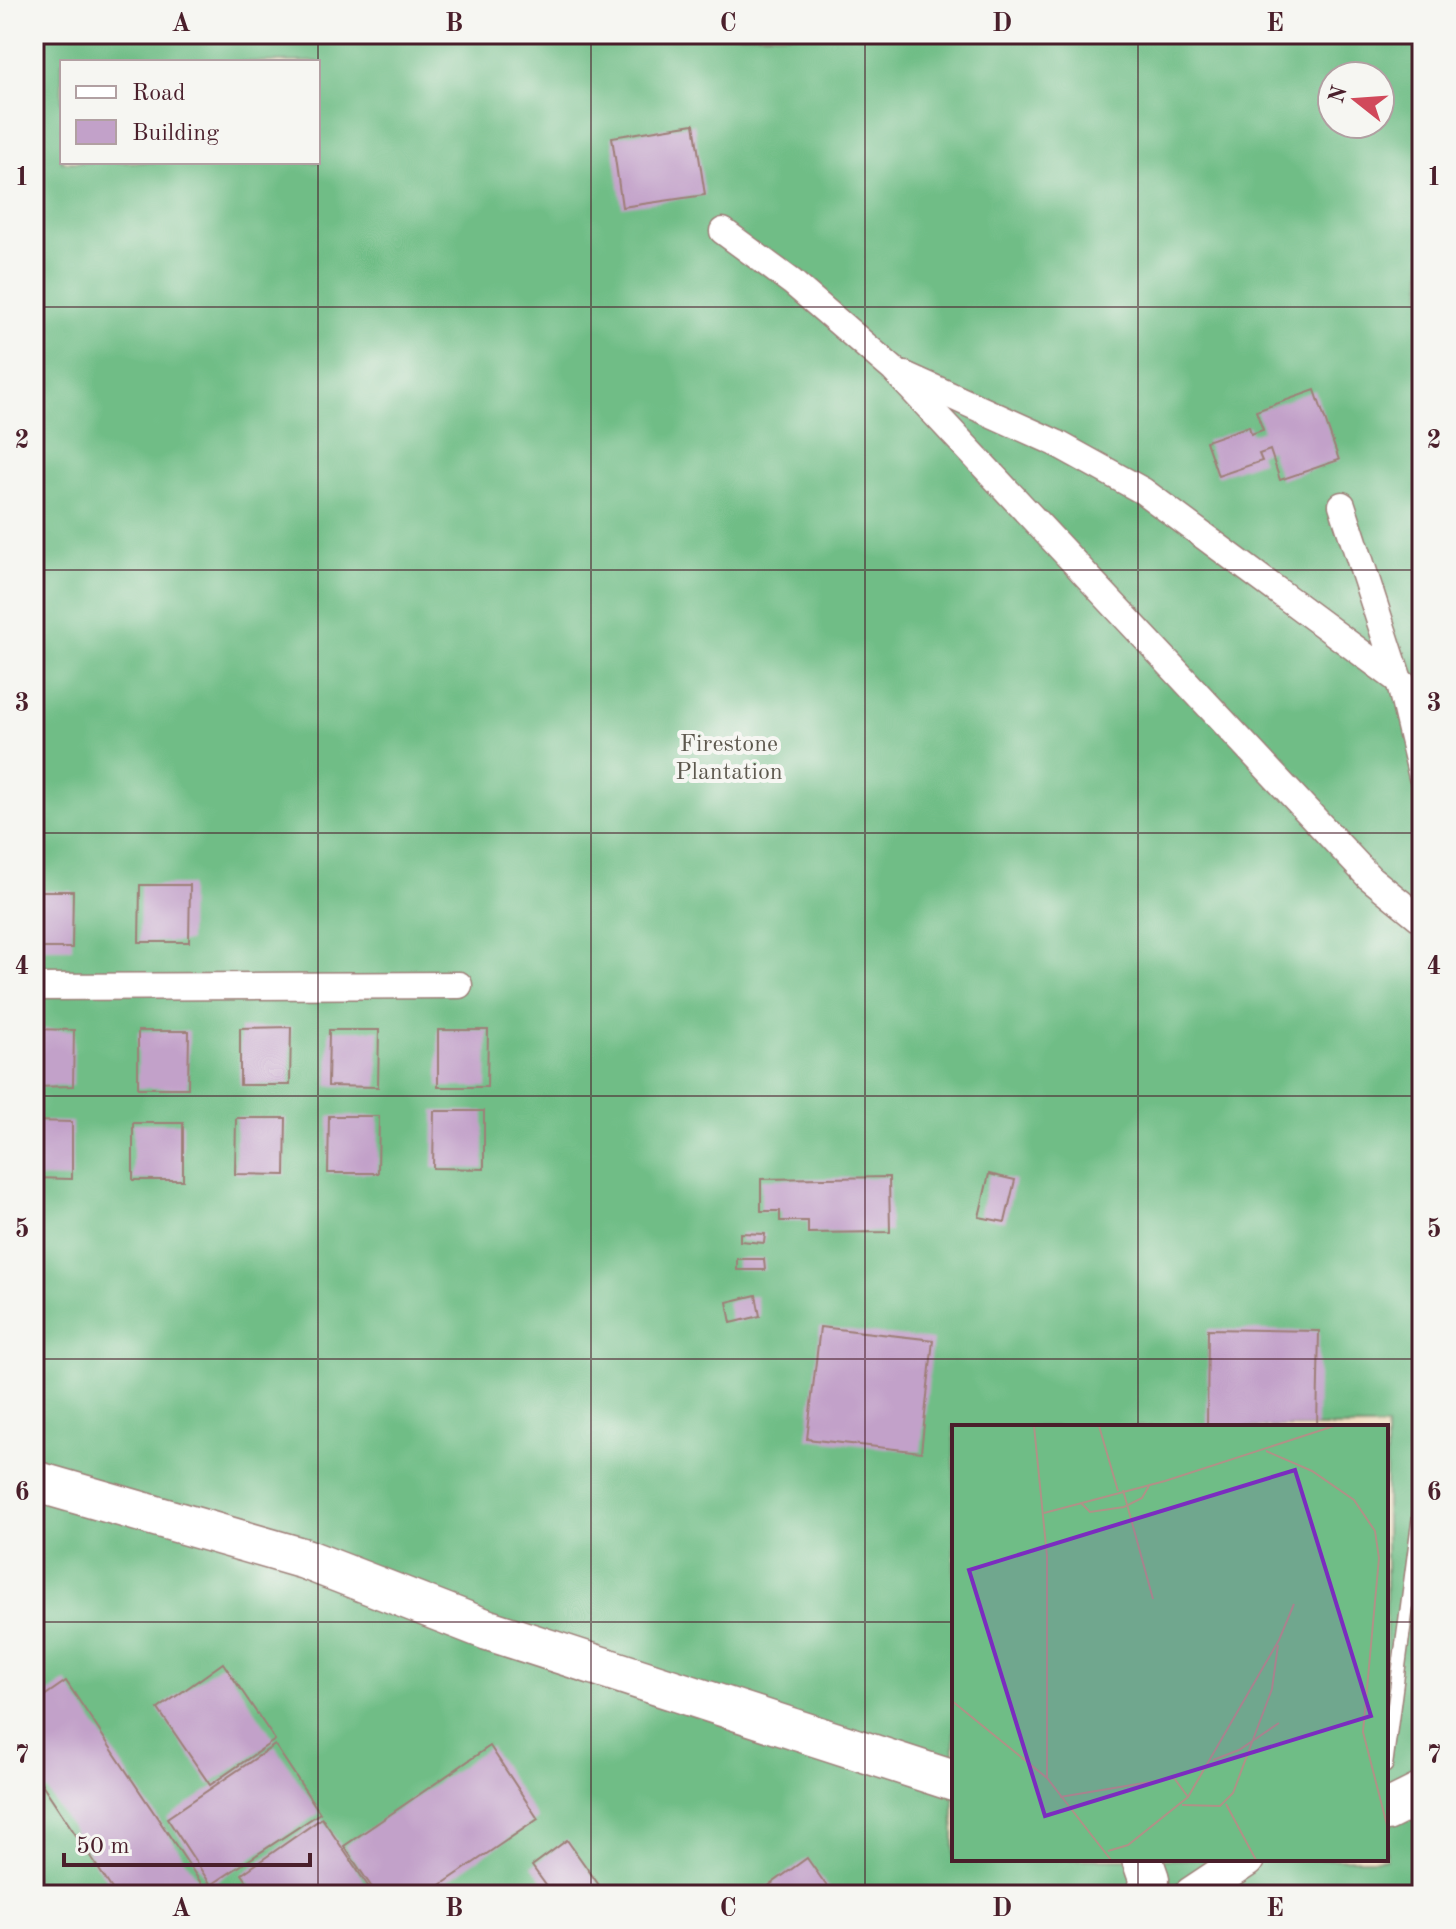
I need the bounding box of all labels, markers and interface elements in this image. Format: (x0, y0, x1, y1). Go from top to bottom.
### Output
text: A (171, 11, 191, 37)
text: B (445, 11, 463, 37)
text: C (719, 11, 737, 37)
text: D (992, 11, 1012, 37)
text: E (1266, 11, 1284, 37)
legend (60, 60, 320, 164)
north arrow (1316, 60, 1396, 140)
text: Road (132, 82, 185, 106)
text: N (1326, 83, 1352, 106)
text: Building (132, 122, 219, 146)
text: 1 (14, 165, 30, 191)
text: 1 (1426, 165, 1442, 191)
text: 2 (14, 428, 30, 454)
text: 2 (1426, 428, 1442, 454)
text: 3 (14, 691, 30, 717)
text: 3 (1426, 691, 1442, 717)
park label: Firestone Plantation (675, 733, 783, 785)
text: 4 (14, 954, 30, 980)
text: 4 (1426, 954, 1442, 980)
text: 5 (14, 1217, 30, 1243)
text: 5 (1426, 1217, 1442, 1243)
inset map (952, 1425, 1388, 1861)
text: 6 (14, 1480, 30, 1506)
text: 6 (1426, 1480, 1442, 1506)
text: 7 (14, 1743, 30, 1769)
text: 7 (1426, 1743, 1442, 1769)
scale bar (64, 1817, 310, 1867)
text: 50 m (76, 1835, 130, 1859)
text: A (171, 1896, 191, 1922)
text: B (445, 1896, 463, 1922)
text: C (719, 1896, 737, 1922)
text: D (992, 1896, 1012, 1922)
text: E (1266, 1896, 1284, 1922)

